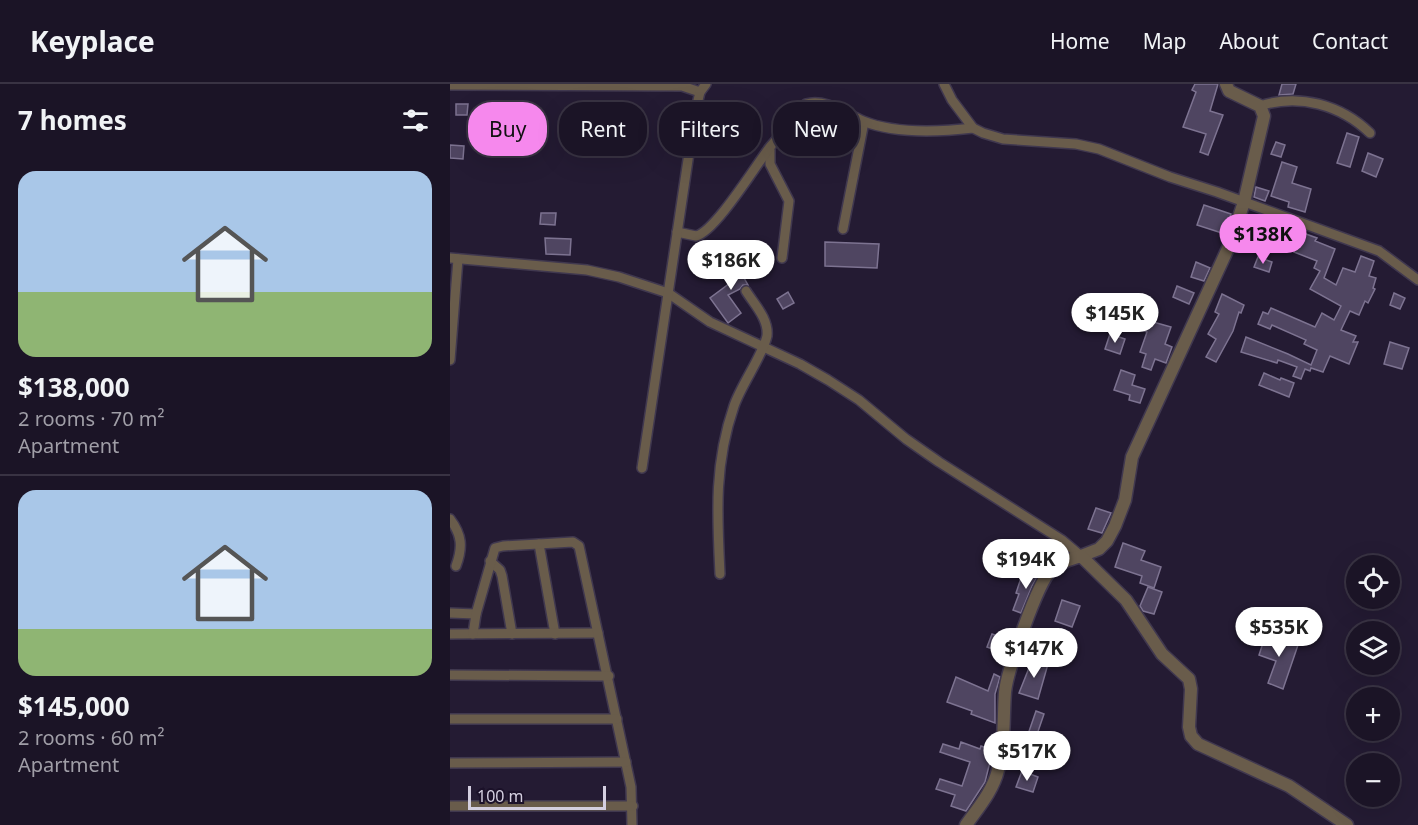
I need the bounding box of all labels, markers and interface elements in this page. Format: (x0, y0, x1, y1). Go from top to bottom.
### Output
text: Keyplace (30, 22, 155, 60)
text: Home (1050, 27, 1110, 55)
text: Map (1143, 27, 1186, 55)
text: About (1219, 27, 1279, 55)
text: Contact (1312, 27, 1388, 55)
text: 7 homes (18, 102, 127, 138)
chip: Buy (468, 102, 547, 156)
chip: Rent (559, 102, 647, 156)
chip: Filters (659, 102, 761, 156)
chip: New (773, 102, 859, 156)
icon: filters (399, 104, 432, 137)
icon: home (171, 210, 279, 318)
pin: $138K (1221, 214, 1305, 265)
text: $138K (1233, 220, 1293, 247)
pin: $186K (689, 240, 773, 291)
text: $186K (701, 246, 761, 273)
pin: $145K (1073, 293, 1157, 344)
text: $145K (1085, 299, 1145, 326)
text: $138,000 (18, 369, 130, 405)
text: 2 rooms · 70 m² (18, 405, 165, 432)
text: Apartment (18, 432, 119, 459)
icon: home (171, 529, 279, 637)
pin: $194K (984, 539, 1068, 590)
text: $194K (996, 545, 1056, 572)
map controls (1346, 555, 1400, 807)
button: locate (1346, 555, 1400, 609)
pin: $535K (1237, 607, 1321, 658)
text: $535K (1249, 613, 1309, 640)
button: layers (1346, 621, 1400, 675)
pin: $147K (992, 628, 1076, 679)
text: $147K (1004, 634, 1064, 661)
button: + (1346, 687, 1400, 741)
text: $145,000 (18, 688, 130, 724)
text: 2 rooms · 60 m² (18, 724, 165, 751)
pin: $517K (985, 731, 1069, 782)
text: $517K (997, 737, 1057, 764)
text: Apartment (18, 751, 119, 778)
button: − (1346, 753, 1400, 807)
scale bar (468, 783, 606, 810)
text: 100 m (477, 785, 524, 807)

